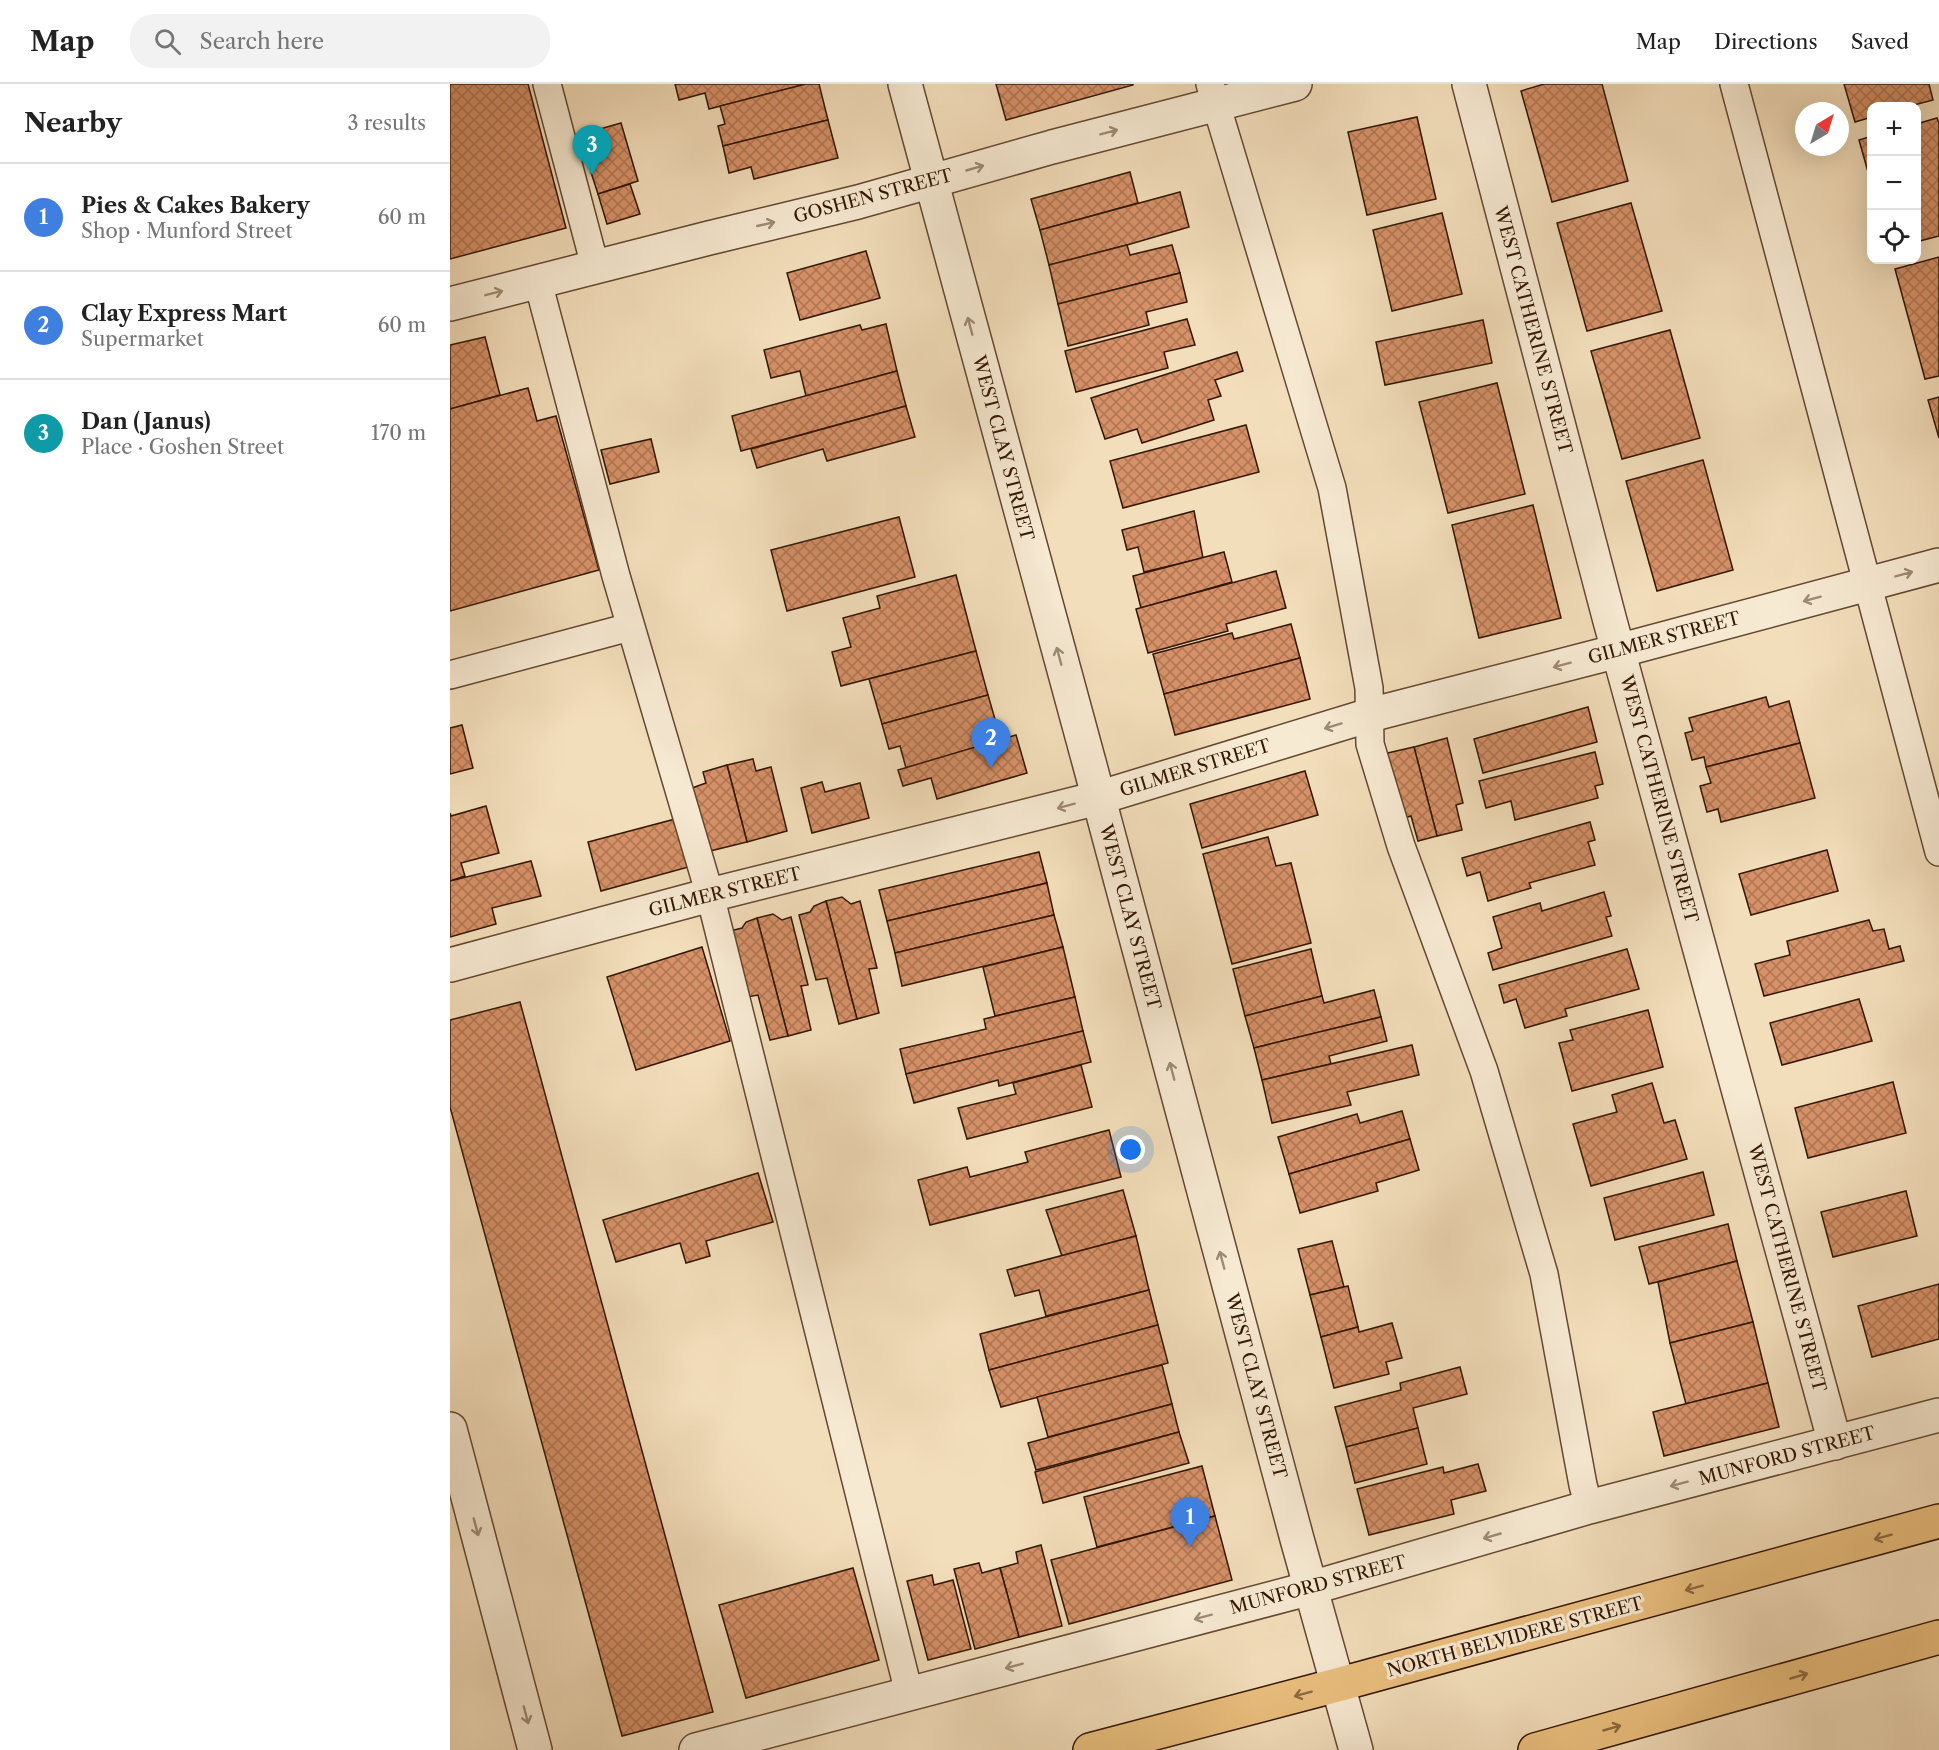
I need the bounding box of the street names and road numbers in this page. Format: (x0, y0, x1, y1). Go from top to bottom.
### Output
street label: GOSHEN STREET (791, 164, 955, 228)
street label: WEST CATHERINE STREET (1489, 203, 1577, 457)
street label: WEST CLAY STREET (967, 352, 1038, 544)
street label: GILMER STREET (1586, 607, 1743, 669)
street label: WEST CATHERINE STREET (1615, 672, 1703, 926)
street label: GILMER STREET (1117, 734, 1274, 801)
street label: WEST CLAY STREET (1094, 821, 1165, 1013)
street label: GILMER STREET (646, 862, 804, 922)
street label: WEST CATHERINE STREET (1743, 1141, 1831, 1395)
street label: WEST CLAY STREET (1220, 1290, 1291, 1482)
street label: MUNFORD STREET (1696, 1422, 1878, 1490)
street label: MUNFORD STREET (1227, 1551, 1409, 1619)
street label: NORTH BELVIDERE STREET (1385, 1592, 1646, 1682)

